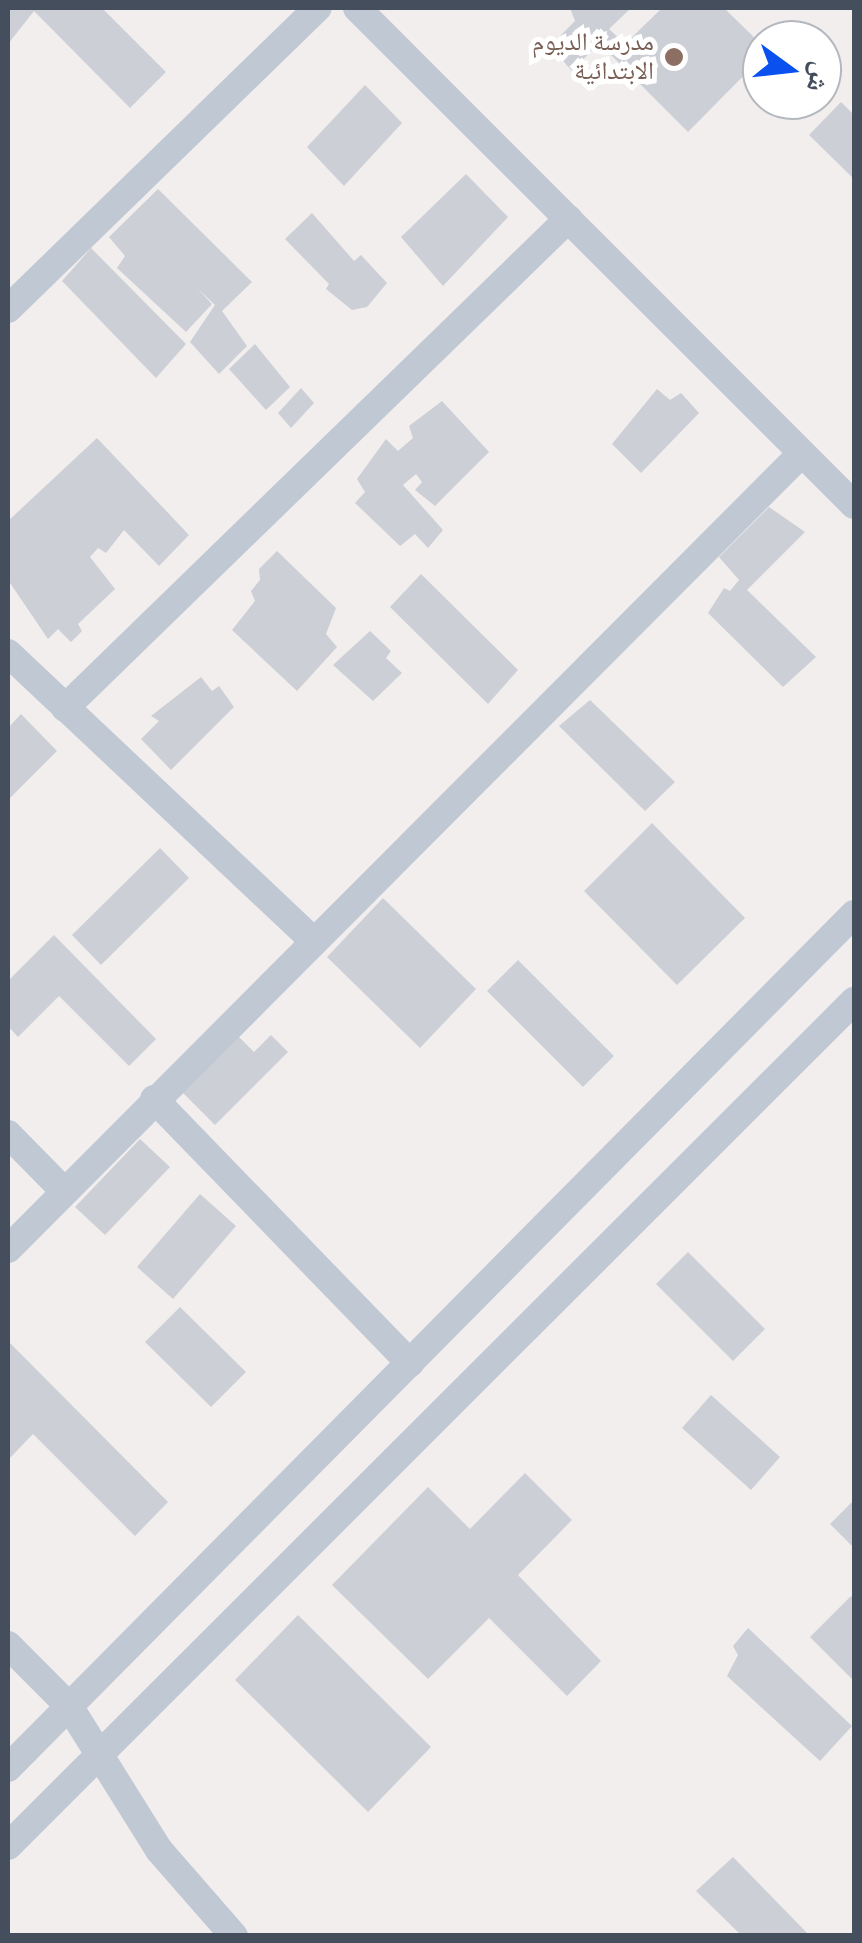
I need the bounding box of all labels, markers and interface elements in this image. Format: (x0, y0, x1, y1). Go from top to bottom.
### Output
north arrow (742, 20, 842, 120)
place label: مدرسة الديوم الابتدائية (532, 28, 654, 87)
marker: مدرسة الديوم الابتدائية (663, 46, 685, 68)
text: ش (800, 59, 839, 96)

